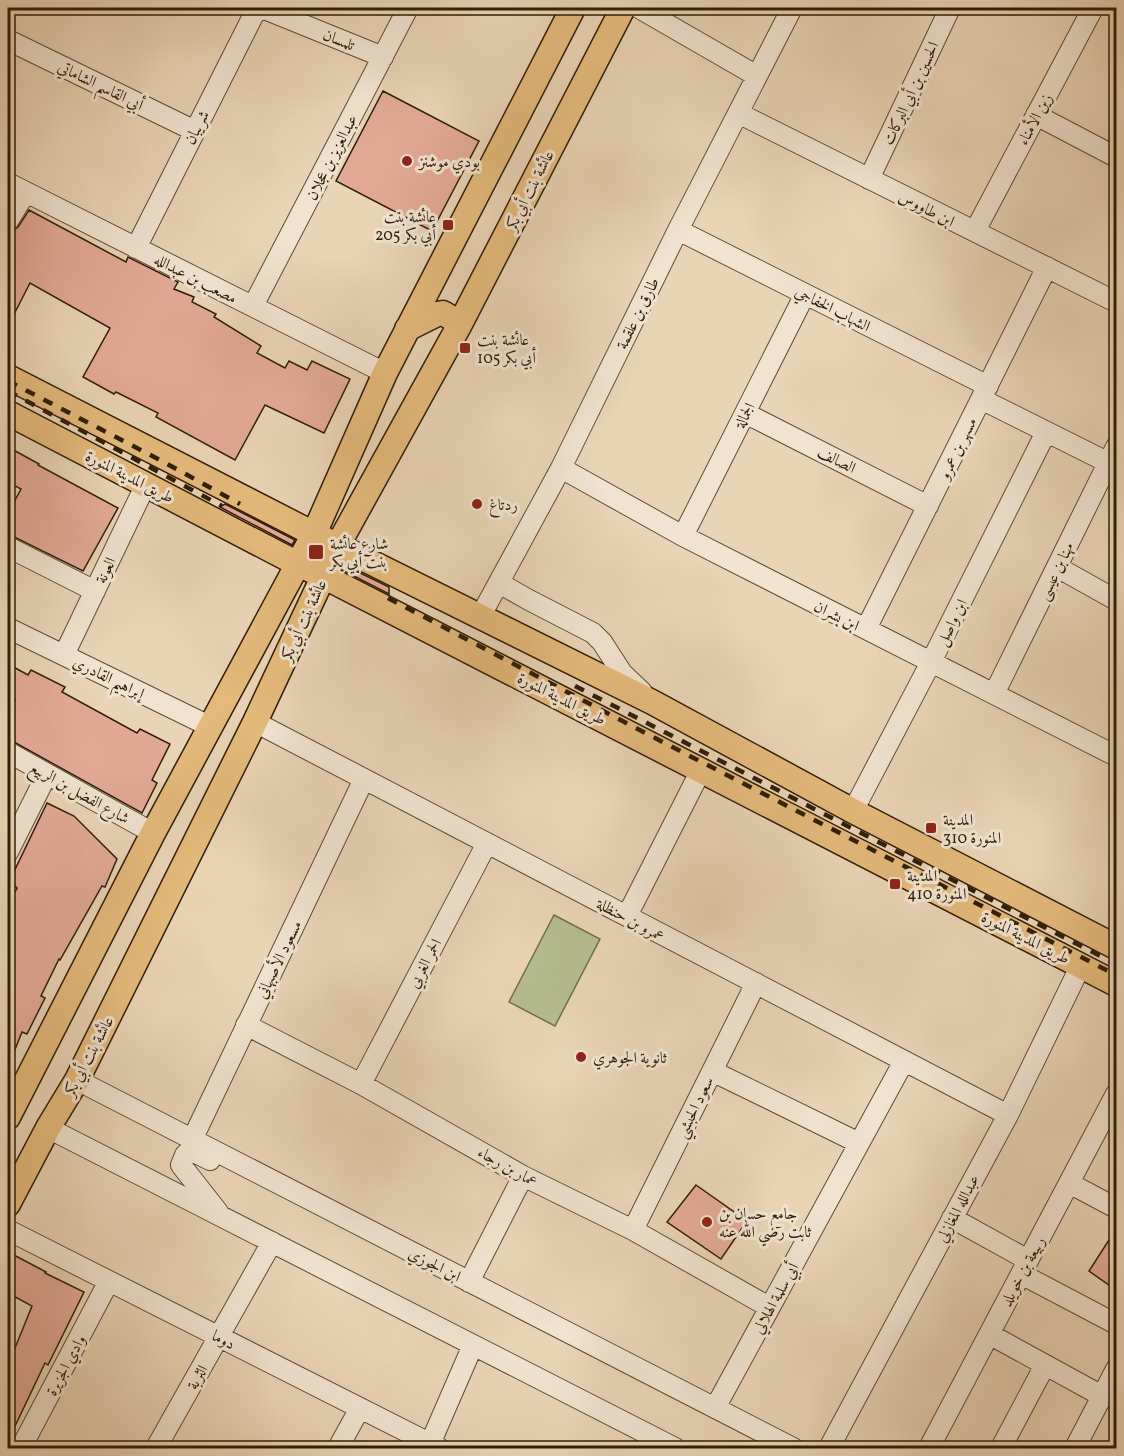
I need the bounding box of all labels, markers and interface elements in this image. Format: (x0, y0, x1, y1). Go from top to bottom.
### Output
street label: تلمسان (319, 25, 358, 57)
street label: الحسين بن أبي البركات (876, 38, 945, 149)
street label: أبي القاسم الشاماتي (52, 55, 148, 121)
street label: زين الأمناء (1011, 89, 1059, 150)
street label: شريبان (180, 107, 216, 149)
street label: عبدالعزيز بن عجلان (302, 111, 364, 205)
street label: عائشة بنت أبي بكر (498, 146, 561, 237)
place label: بودي موشنز (417, 152, 480, 174)
marker: بودي موشنز (400, 154, 414, 168)
street label: ابن طاووس (894, 186, 958, 233)
place label: عائشة بنت أبي بكر 205 (375, 207, 436, 247)
marker: عائشة بنت أبي بكر 205 (441, 218, 455, 232)
street label: مصعب بن عبدالله (150, 249, 240, 310)
street label: طارق بن علقمة (612, 274, 666, 353)
street label: الشهاب الخفاجي (790, 281, 874, 338)
place label: عائشة بنت أبي بكر 105 (477, 330, 536, 370)
marker: عائشة بنت أبي بكر 105 (458, 341, 472, 355)
street label: الجمالة (730, 399, 762, 433)
street label: مسهر بن عمرو (933, 414, 983, 485)
street label: الصالف (813, 442, 859, 480)
street label: طريق المدينة المنورة (81, 446, 177, 510)
place label: ردتاغ (489, 495, 518, 518)
marker: ردتاغ (470, 497, 484, 511)
place label: شارع عائشة بنت أبي بكر (328, 534, 388, 574)
street label: مهنا بن عيسى (1033, 539, 1080, 605)
marker: شارع عائشة بنت أبي بكر (307, 543, 325, 561)
street label: العونة (91, 554, 123, 588)
street label: عائشة بنت أبي بكر (274, 576, 333, 667)
street label: ابن بشران (810, 596, 863, 638)
street label: ابن واصل (932, 596, 974, 650)
street label: إبراهيم القادري (67, 652, 149, 710)
street label: طريق المدينة المنورة (513, 668, 609, 732)
street label: شارع الفضل بن الربيع (24, 757, 133, 833)
place label: المدينة المنورة 310 (943, 810, 1001, 850)
marker: المدينة المنورة 310 (924, 821, 938, 835)
place label: المدينة المنورة 410 (907, 866, 966, 906)
marker: المدينة المنورة 410 (888, 877, 902, 891)
street label: عمرو بن حنظلة (591, 893, 668, 948)
street label: طريق المدينة المنورة (977, 907, 1073, 971)
street label: مسعود الأصبهاني (250, 916, 308, 1003)
street label: الحمر الغربي (404, 935, 448, 993)
street label: عائشة بنت أبي بكر (57, 1012, 120, 1103)
place label: ثانوية الجوهري (593, 1048, 668, 1070)
marker: ثانوية الجوهري (574, 1050, 588, 1064)
street label: سعود الحبشي (671, 1073, 723, 1144)
street label: عمار بن رجاء (473, 1142, 541, 1193)
street label: عبدالله المغازلي (932, 1171, 986, 1247)
place label: جامع حسان بن ثابت رضي الله عنه (719, 1204, 812, 1247)
marker: جامع حسان بن ثابت رضي الله عنه (700, 1215, 714, 1229)
street label: ربيعة بن خويلد (996, 1233, 1051, 1311)
street label: ابن الجوزي (404, 1243, 464, 1288)
street label: أبي سلمة الهلالي (746, 1258, 805, 1338)
street label: دوما (208, 1326, 239, 1356)
street label: وادي الجزيرة (41, 1331, 92, 1400)
street label: الثربة (183, 1361, 215, 1395)

